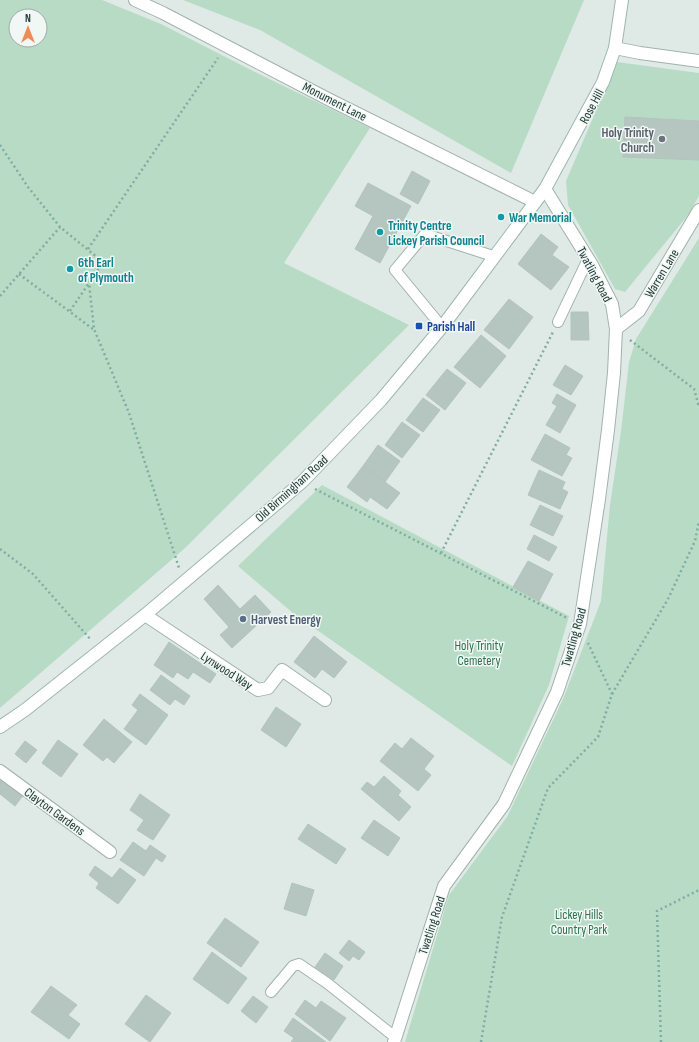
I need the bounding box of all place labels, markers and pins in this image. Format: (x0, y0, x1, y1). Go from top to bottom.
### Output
place label: Holy Trinity Church (602, 125, 655, 156)
marker: Holy Trinity Church (657, 134, 667, 144)
place label: War Memorial (509, 210, 572, 226)
marker: War Memorial (496, 212, 506, 222)
place label: Trinity Centre Lickey Parish Council (388, 218, 485, 249)
marker: Trinity Centre Lickey Parish Council (375, 227, 385, 237)
place label: 6th Earl of Plymouth (78, 255, 134, 286)
marker: 6th Earl of Plymouth (65, 264, 75, 274)
place label: Parish Hall (427, 319, 475, 335)
marker: Parish Hall (414, 321, 424, 331)
place label: Harvest Energy (251, 612, 322, 628)
marker: Harvest Energy (238, 614, 248, 624)

